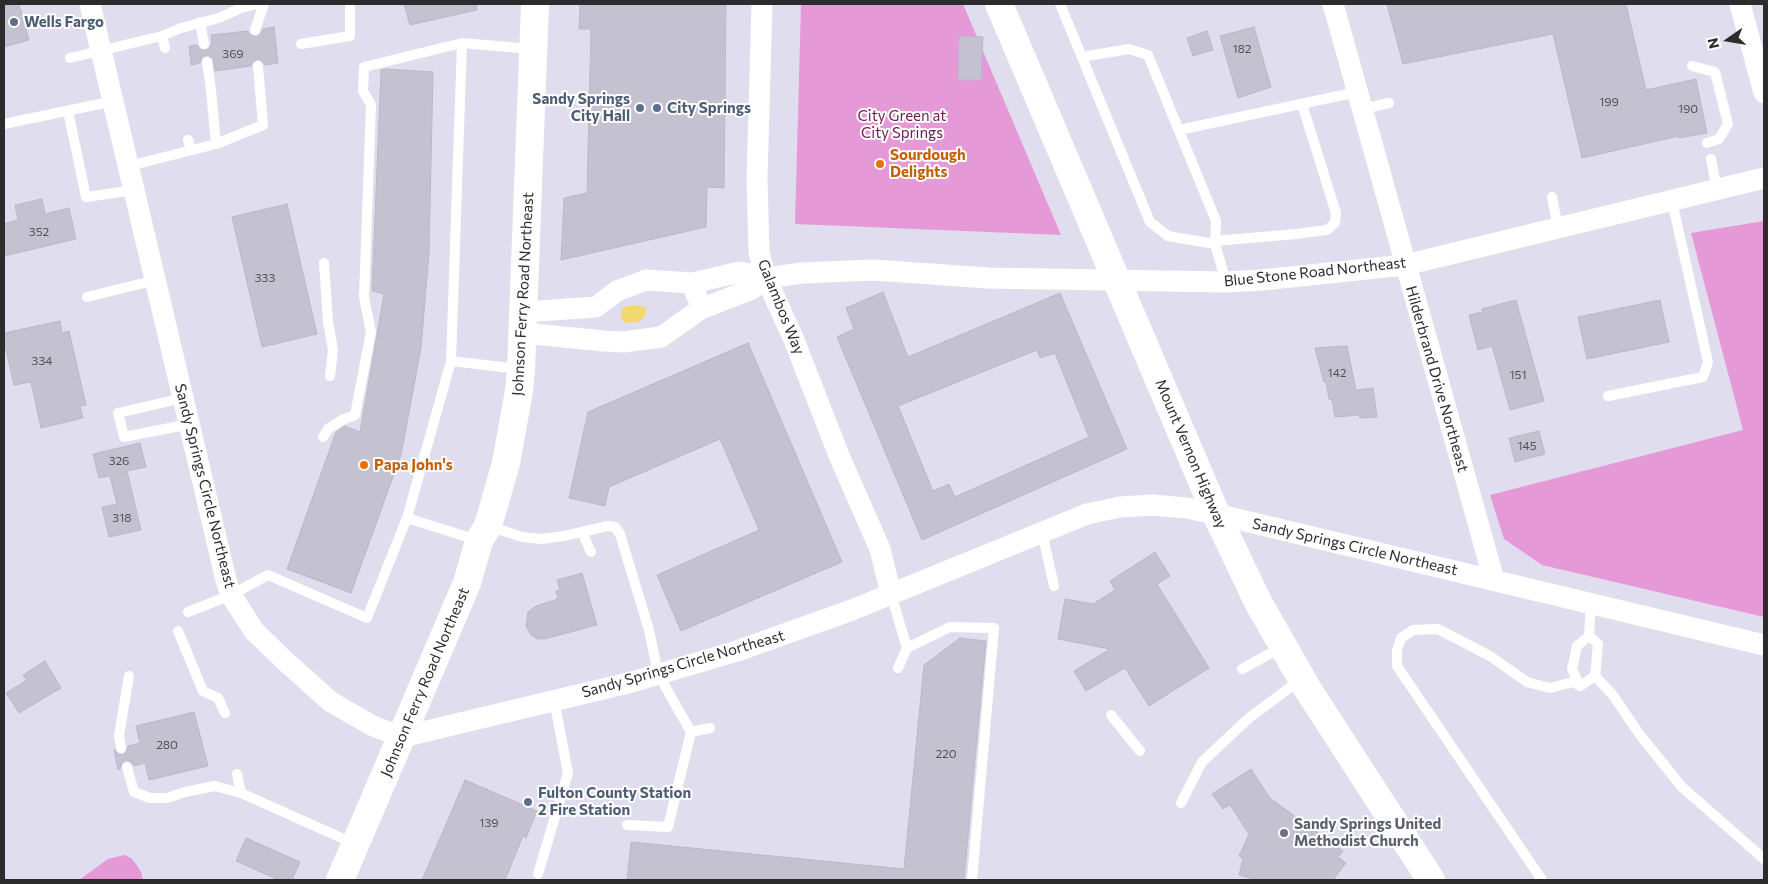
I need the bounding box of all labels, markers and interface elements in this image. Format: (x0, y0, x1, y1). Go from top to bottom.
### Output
place label: Wells Fargo (24, 13, 104, 31)
north arrow (1703, 15, 1753, 65)
marker: Wells Fargo (8, 16, 20, 28)
text: N (1703, 36, 1722, 51)
house number: 182 (1232, 42, 1252, 56)
house number: 369 (222, 47, 244, 61)
place label: Sandy Springs City Hall (532, 90, 630, 125)
house number: 199 (1599, 95, 1619, 109)
place label: City Springs (667, 99, 751, 117)
marker: Sandy Springs City Hall (634, 102, 646, 114)
marker: City Springs (651, 102, 663, 114)
house number: 190 (1678, 102, 1698, 116)
park label: City Green at City Springs (858, 107, 946, 142)
place label: Sourdough Delights (890, 146, 966, 181)
marker: Sourdough Delights (874, 158, 886, 170)
street label: Johnson Ferry Road Northeast (509, 192, 537, 396)
house number: 352 (29, 225, 49, 239)
street label: Blue Stone Road Northeast (1223, 253, 1407, 291)
street label: Galambos Way (754, 257, 808, 357)
house number: 333 (255, 271, 275, 285)
street label: Hilderbrand Drive Northeast (1402, 284, 1472, 474)
house number: 334 (32, 354, 52, 368)
house number: 142 (1328, 366, 1346, 380)
house number: 151 (1509, 368, 1527, 382)
street label: Mount Vernon Highway (1151, 377, 1231, 531)
street label: Sandy Springs Circle Northeast (171, 382, 239, 590)
house number: 145 (1517, 439, 1537, 453)
house number: 326 (109, 454, 129, 468)
place label: Papa John's (374, 456, 453, 474)
marker: Papa John's (358, 459, 370, 471)
house number: 318 (112, 511, 132, 525)
street label: Sandy Springs Circle Northeast (1251, 515, 1459, 579)
street label: Johnson Ferry Road Northeast (377, 585, 473, 779)
street label: Sandy Springs Circle Northeast (580, 626, 786, 702)
house number: 280 (156, 738, 178, 752)
house number: 220 (935, 747, 957, 761)
place label: Fulton County Station 2 Fire Station (538, 784, 691, 819)
marker: Fulton County Station 2 Fire Station (522, 796, 534, 808)
place label: Sandy Springs United Methodist Church (1294, 815, 1441, 850)
house number: 139 (479, 816, 499, 830)
marker: Sandy Springs United Methodist Church (1278, 827, 1290, 839)

